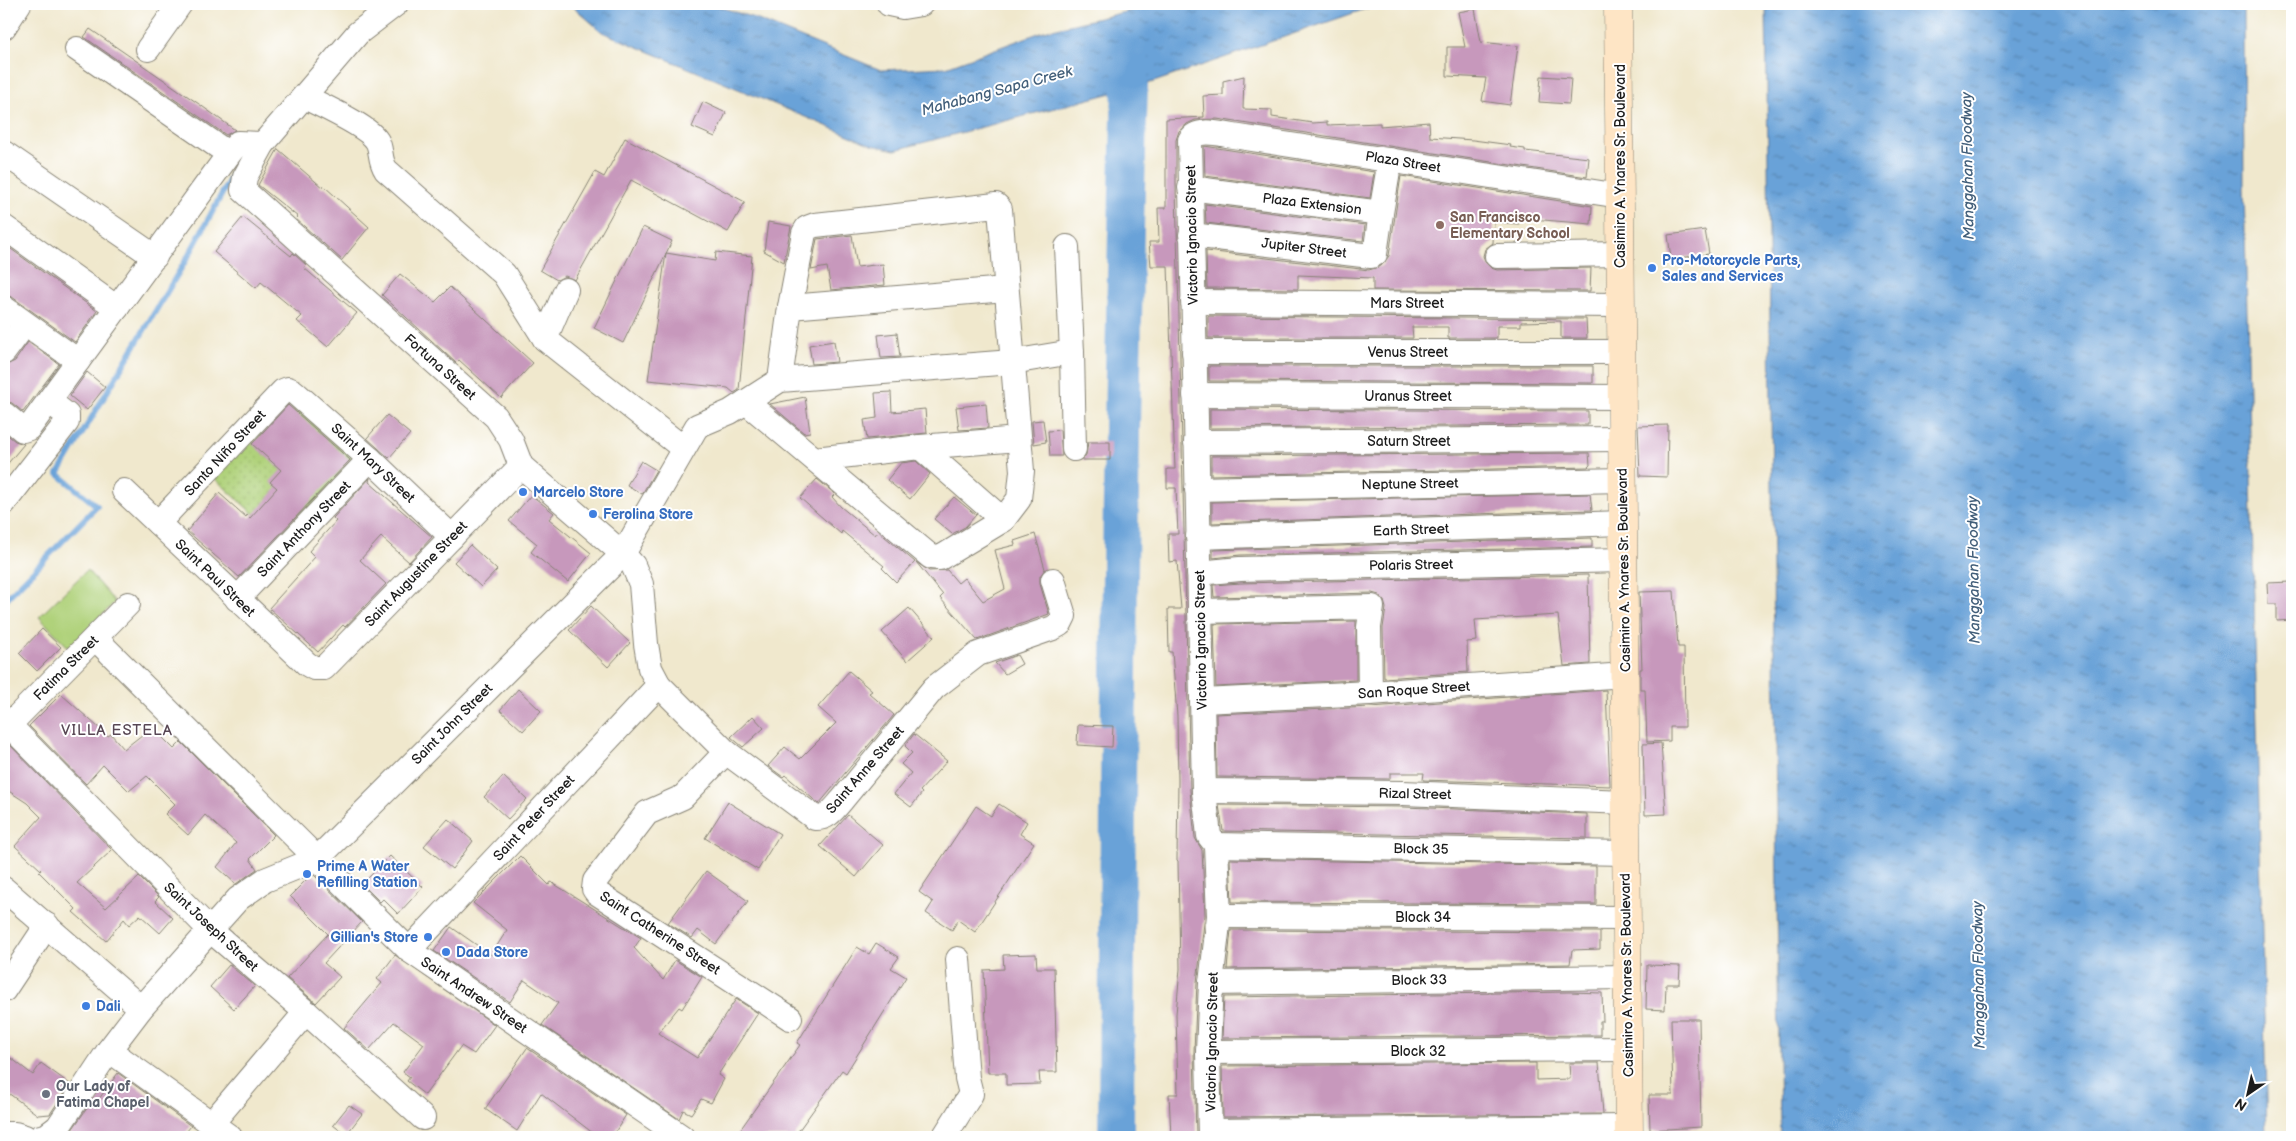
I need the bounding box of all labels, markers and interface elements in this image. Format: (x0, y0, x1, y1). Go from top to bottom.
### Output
water label: Mahabang Sapa Creek (919, 61, 1075, 120)
street label: Casimiro A. Ynares Sr. Boulevard (1612, 64, 1629, 268)
water label: Manggahan Floodway (1957, 91, 1979, 240)
street label: Plaza Street (1364, 148, 1443, 176)
street label: Victorio Ignacio Street (1182, 164, 1202, 305)
street label: Plaza Extension (1261, 189, 1363, 219)
place label: San Francisco Elementary School (1450, 209, 1570, 242)
marker: San Francisco Elementary School (1434, 219, 1446, 231)
street label: Jupiter Street (1260, 234, 1348, 262)
place label: Pro-Motorcycle Parts, Sales and Services (1662, 252, 1801, 285)
marker: Pro-Motorcycle Parts, Sales and Services (1646, 262, 1658, 274)
street label: Mars Street (1370, 295, 1445, 312)
street label: Fortuna Street (401, 330, 480, 404)
street label: Venus Street (1368, 344, 1449, 361)
street label: Uranus Street (1364, 388, 1452, 405)
street label: Santo Niño Street (181, 406, 270, 500)
street label: Saint Mary Street (327, 420, 419, 507)
street label: Saturn Street (1367, 433, 1451, 450)
street label: Casimiro A. Ynares Sr. Boulevard (1614, 468, 1634, 672)
street label: Neptune Street (1361, 475, 1459, 493)
street label: Saint Anthony Street (254, 477, 355, 581)
place label: Marcelo Store (533, 484, 624, 501)
marker: Marcelo Store (517, 486, 529, 498)
water label: Manggahan Floodway (1963, 495, 1985, 644)
place label: Ferolina Store (603, 506, 693, 523)
marker: Ferolina Store (587, 508, 599, 520)
street label: Saint Augustine Street (361, 517, 471, 630)
street label: Earth Street (1373, 520, 1450, 540)
street label: Saint Paul Street (171, 536, 259, 621)
street label: Polaris Street (1369, 556, 1454, 574)
street label: Victorio Ignacio Street (1191, 569, 1211, 710)
street label: Fatima Street (30, 631, 103, 704)
street label: San Roque Street (1357, 678, 1471, 702)
street label: Saint John Street (408, 680, 496, 768)
district label: VILLA ESTELA (61, 721, 173, 740)
street label: Saint Anne Street (822, 722, 908, 817)
street label: Saint Peter Street (490, 771, 579, 865)
street label: Rizal Street (1378, 785, 1452, 803)
street label: Block 35 (1393, 840, 1449, 858)
place label: Prime A Water Refilling Station (317, 858, 418, 891)
marker: Prime A Water Refilling Station (301, 868, 313, 880)
street label: Casimiro A. Ynares Sr. Boulevard (1617, 873, 1637, 1077)
street label: Saint Joseph Street (160, 879, 262, 976)
street label: Saint Catherine Street (597, 888, 724, 979)
water label: Manggahan Floodway (1968, 900, 1990, 1049)
street label: Block 34 (1395, 909, 1451, 926)
place label: Gillian's Store (330, 929, 418, 946)
marker: Gillian's Store (422, 931, 434, 943)
place label: Dada Store (456, 944, 528, 961)
marker: Dada Store (440, 946, 452, 958)
street label: Saint Andrew Street (418, 953, 531, 1037)
street label: Victorio Ignacio Street (1202, 971, 1222, 1112)
street label: Block 33 (1391, 971, 1447, 989)
place label: Dali (96, 998, 121, 1015)
marker: Dali (80, 1000, 92, 1012)
street label: Block 32 (1390, 1043, 1446, 1060)
north arrow (2224, 1068, 2274, 1118)
place label: Our Lady of Fatima Chapel (56, 1078, 149, 1111)
marker: Our Lady of Fatima Chapel (40, 1088, 52, 1100)
text: N (2232, 1094, 2250, 1114)

